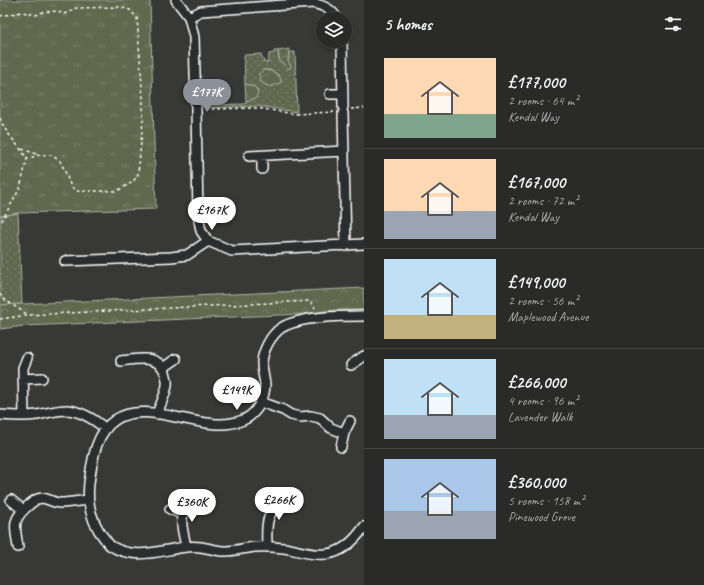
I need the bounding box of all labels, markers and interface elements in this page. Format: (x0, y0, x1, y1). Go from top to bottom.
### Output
map controls (316, 12, 352, 48)
button: layers (316, 12, 352, 48)
icon: filters (662, 13, 684, 35)
text: 5 homes (384, 14, 432, 35)
text: £177,000 (508, 72, 565, 93)
icon: home (416, 74, 464, 122)
pin: £177K (179, 79, 235, 113)
text: £177K (192, 84, 222, 100)
text: 2 rooms · 64 m² (508, 93, 578, 109)
text: Kendal Way (508, 109, 559, 125)
text: £167,000 (508, 172, 565, 193)
icon: home (416, 175, 464, 223)
text: 2 rooms · 72 m² (508, 193, 578, 209)
pin: £167K (184, 197, 240, 231)
text: £167K (197, 202, 227, 218)
text: Kendal Way (508, 209, 559, 225)
text: £149,000 (508, 272, 565, 293)
icon: home (416, 275, 464, 323)
text: 2 rooms · 56 m² (508, 293, 578, 309)
text: Maplewood Avenue (508, 309, 588, 325)
text: £266,000 (508, 372, 566, 393)
icon: home (416, 375, 464, 423)
pin: £149K (209, 377, 265, 411)
text: £149K (222, 382, 252, 398)
text: 4 rooms · 96 m² (508, 393, 578, 409)
text: Lavender Walk (508, 409, 572, 425)
text: £360,000 (508, 472, 565, 493)
icon: home (416, 475, 464, 523)
pin: £266K (251, 487, 307, 521)
pin: £360K (164, 489, 220, 523)
text: £266K (264, 492, 294, 508)
text: 5 rooms · 158 m² (508, 493, 584, 509)
text: £360K (177, 494, 207, 510)
text: Pinewood Grove (508, 509, 575, 525)

